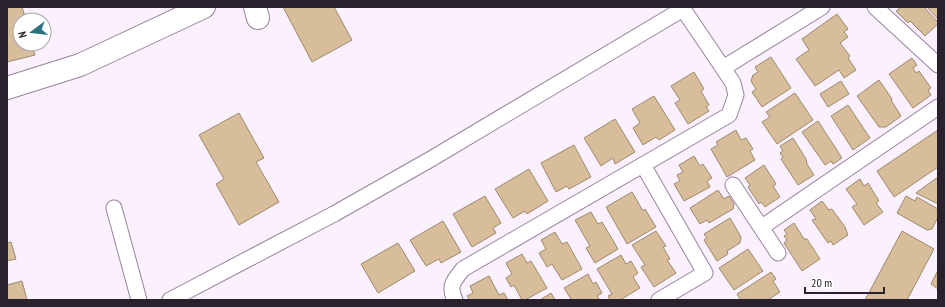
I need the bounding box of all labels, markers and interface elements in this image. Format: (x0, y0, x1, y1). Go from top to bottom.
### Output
north arrow (12, 12, 52, 52)
text: N (15, 30, 30, 39)
scale bar (805, 269, 884, 295)
text: 20 m (811, 275, 832, 290)

